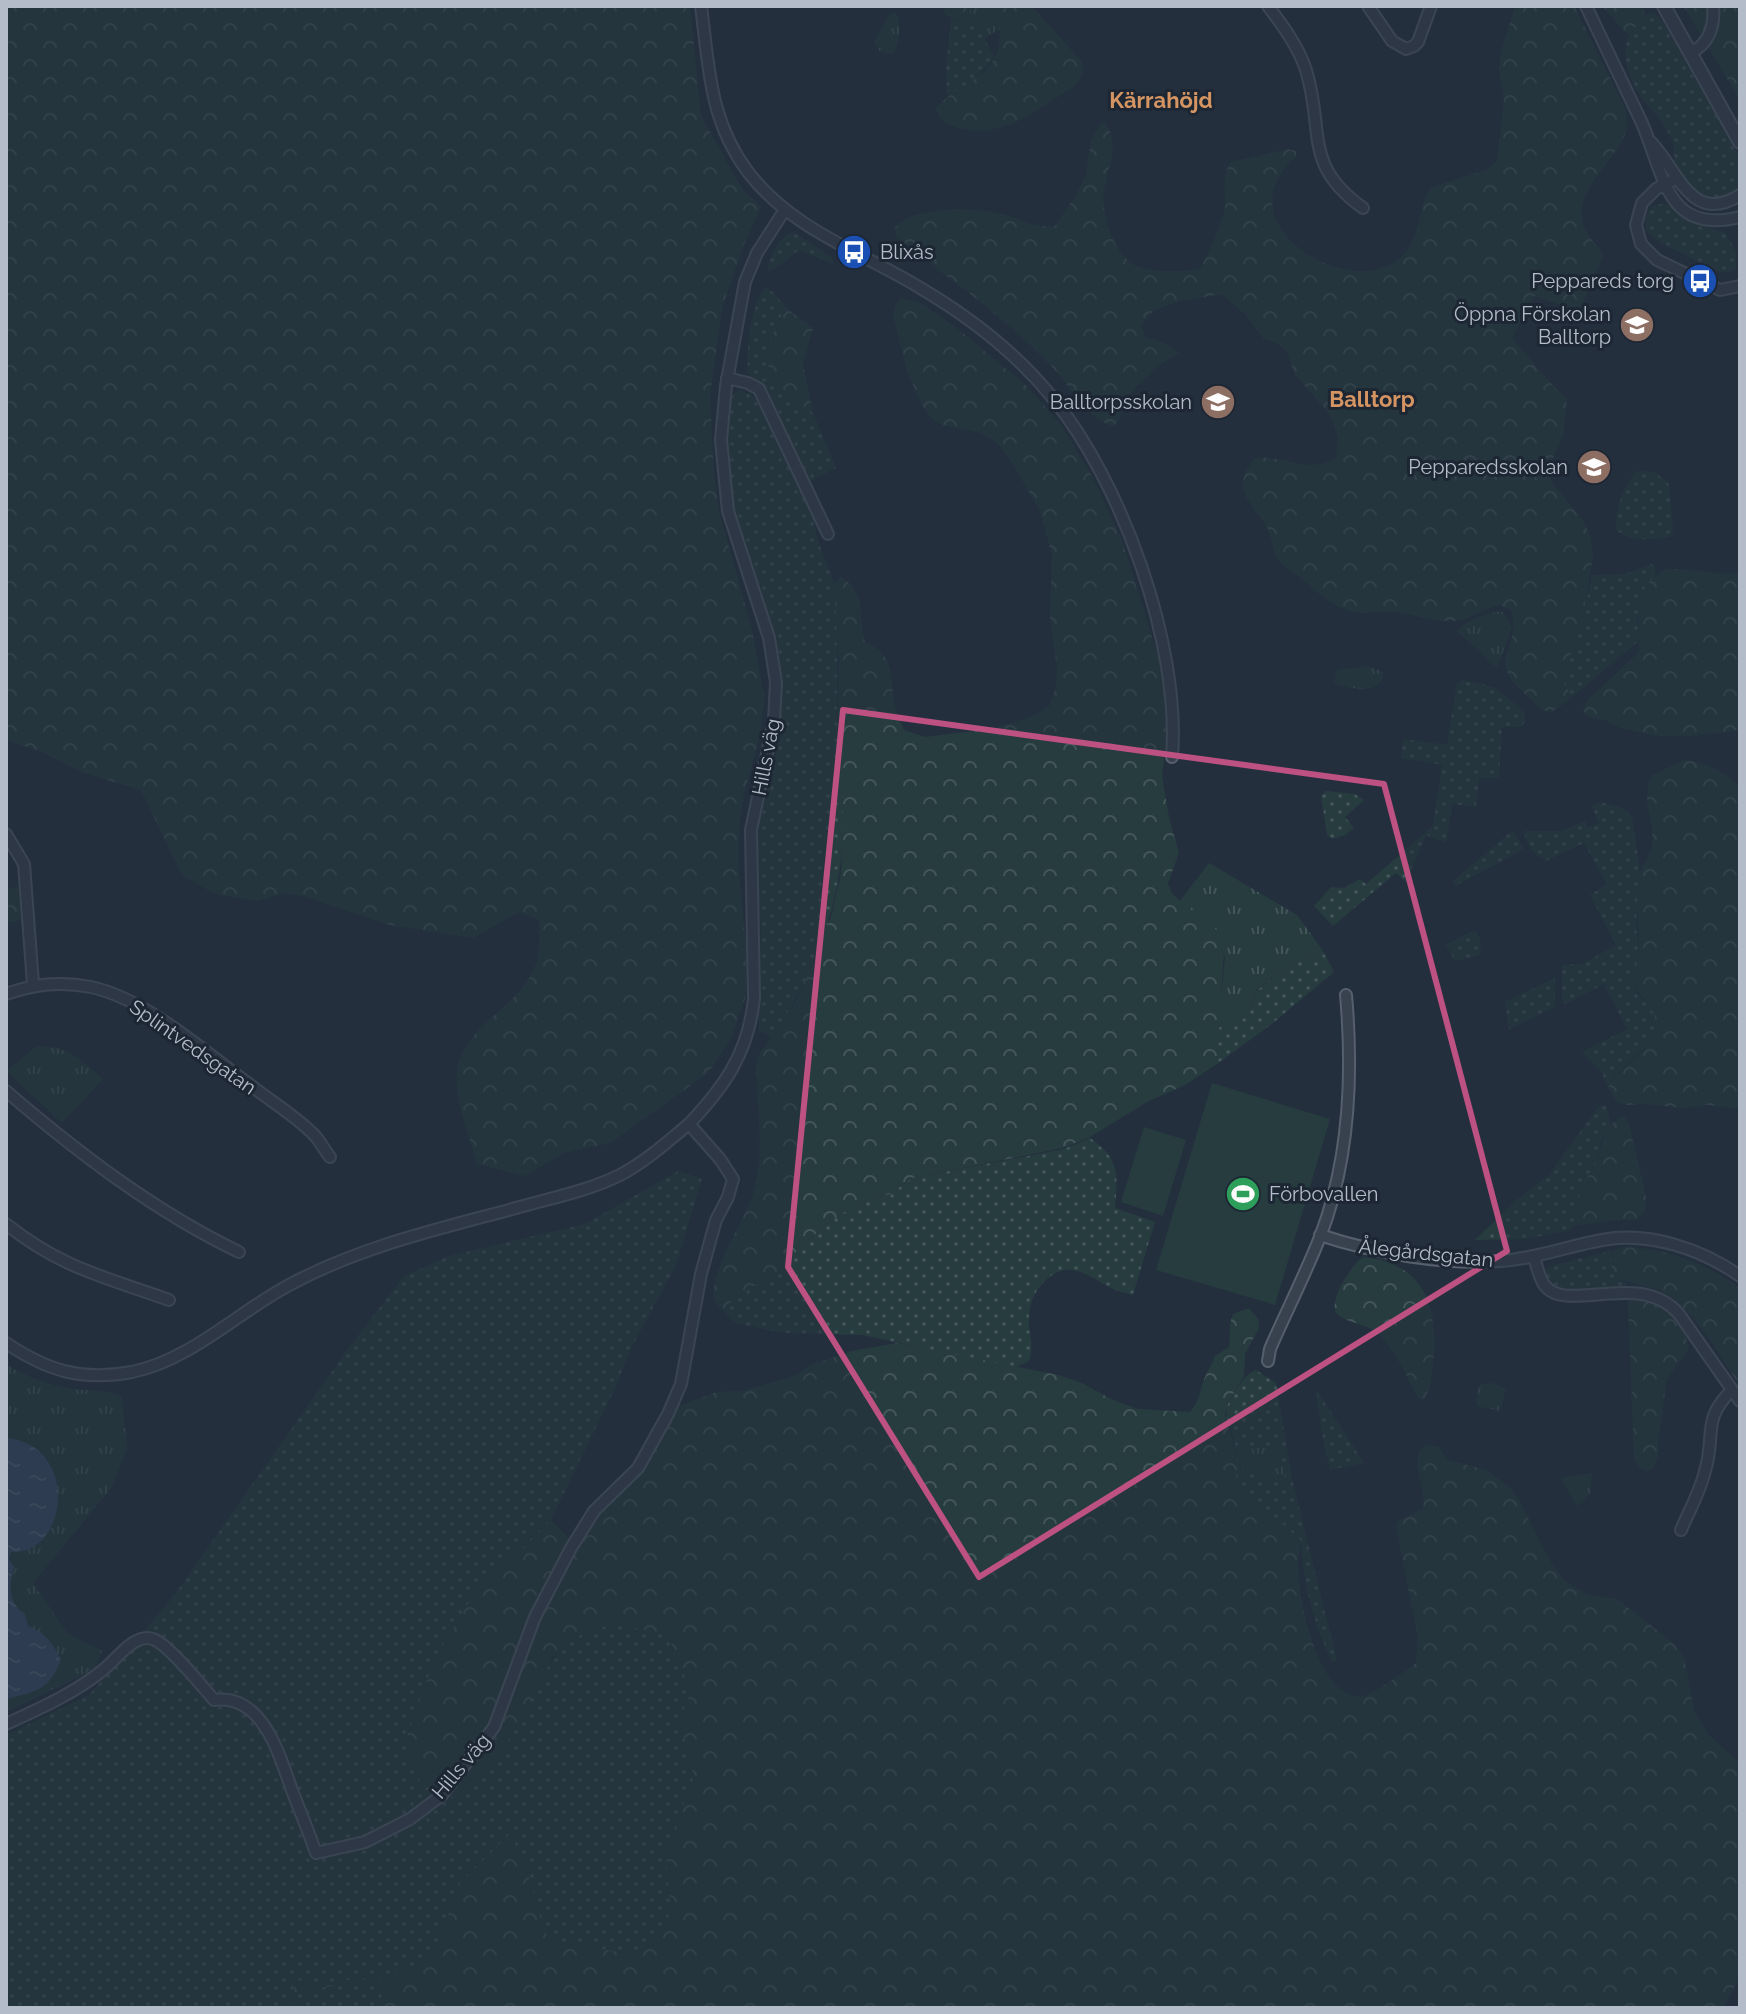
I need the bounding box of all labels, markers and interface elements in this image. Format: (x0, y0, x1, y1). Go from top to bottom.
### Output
district label: Kärrahöjd (1109, 87, 1213, 113)
bus stop icon: Blixås (835, 233, 873, 271)
place label: Blixås (880, 240, 934, 264)
bus stop icon: Peppareds torg (1681, 262, 1719, 300)
place label: Peppareds torg (1531, 269, 1674, 293)
place label: Öppna Förskolan Balltorp (1454, 302, 1611, 349)
school or university icon: Öppna Förskolan Balltorp (1618, 306, 1656, 344)
school or university icon: Balltorpsskolan (1199, 383, 1237, 421)
district label: Balltorp (1329, 386, 1415, 412)
place label: Balltorpsskolan (1050, 390, 1192, 414)
school or university icon: Pepparedsskolan (1575, 448, 1613, 486)
place label: Pepparedsskolan (1408, 455, 1568, 479)
street label: Hills väg (747, 716, 785, 798)
street label: Splintvedsgatan (125, 994, 261, 1100)
sports icon: Förbovallen (1224, 1175, 1262, 1213)
place label: Förbovallen (1269, 1182, 1379, 1206)
street label: Ålegårdsgatan (1357, 1233, 1495, 1272)
street label: Hills väg (427, 1728, 495, 1804)

